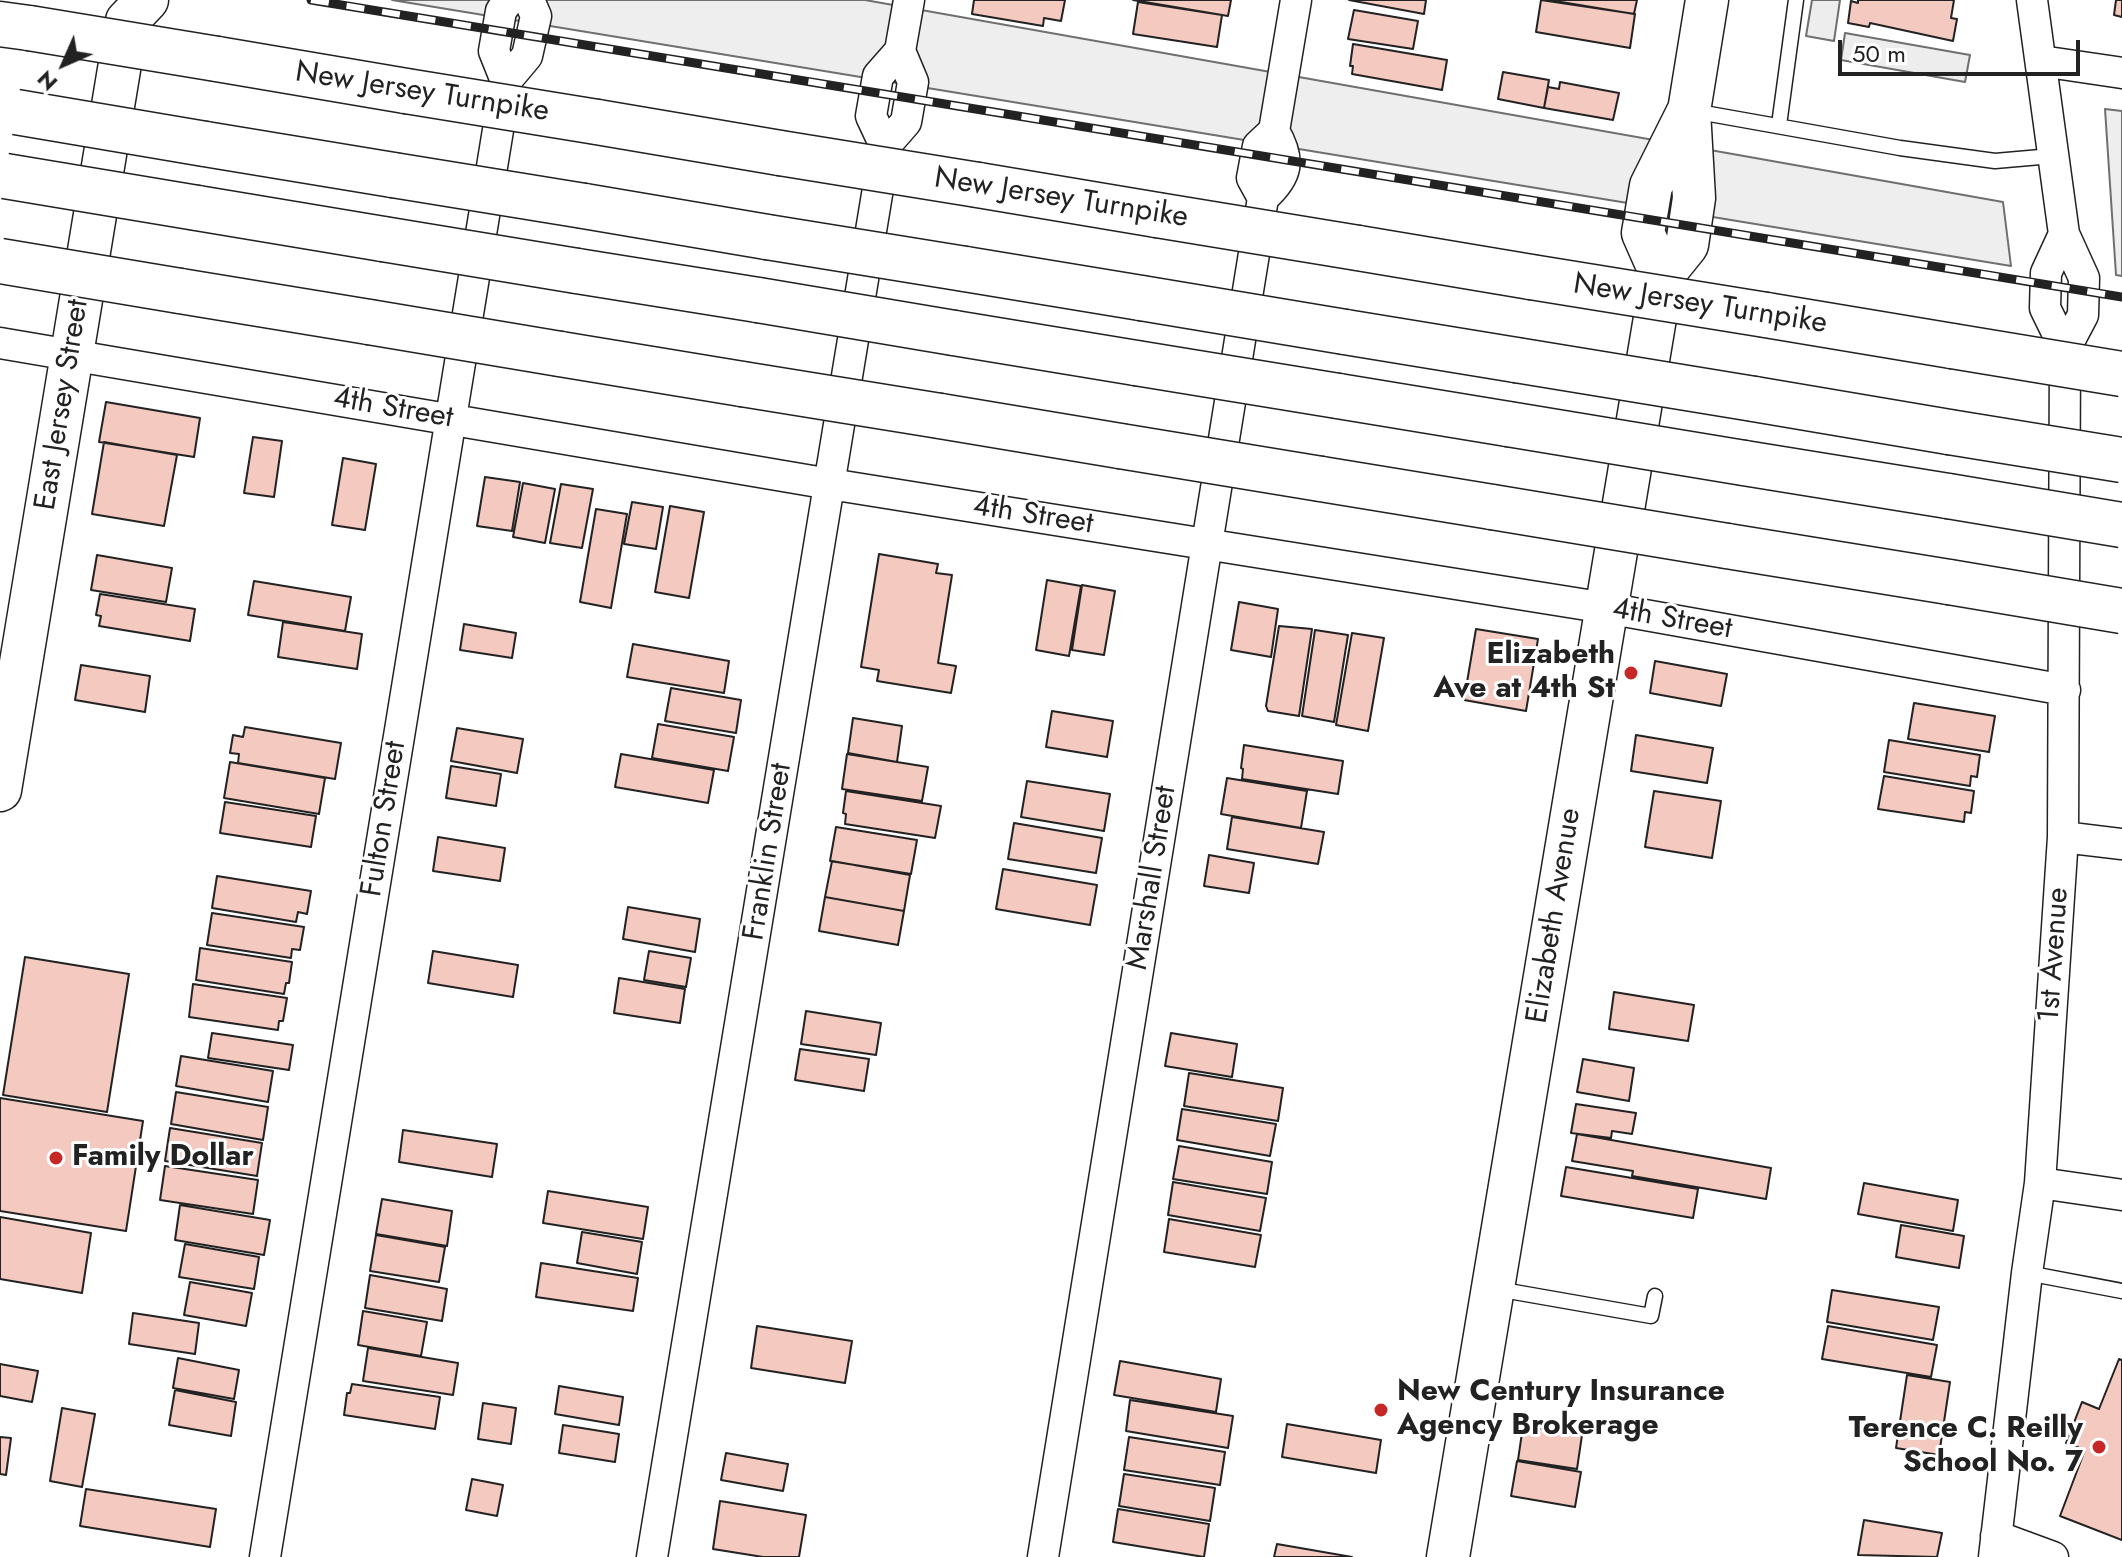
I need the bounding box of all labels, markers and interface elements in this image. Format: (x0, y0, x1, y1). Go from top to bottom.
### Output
north arrow (24, 24, 104, 104)
scale bar (1842, 24, 2084, 74)
text: 50 m (1852, 36, 1906, 71)
street label: New Jersey Turnpike (293, 55, 551, 131)
text: N (30, 63, 65, 98)
street label: New Jersey Turnpike (932, 161, 1190, 237)
street label: New Jersey Turnpike (1571, 267, 1829, 343)
street label: East Jersey Street (29, 297, 97, 513)
street label: 4th Street (330, 381, 456, 437)
street label: 4th Street (970, 489, 1096, 543)
street label: 4th Street (1609, 592, 1735, 648)
place label: Elizabeth Ave at 4th St (1433, 638, 1615, 708)
marker: Elizabeth Ave at 4th St (1622, 664, 1640, 682)
street label: Fulton Street (355, 739, 415, 899)
street label: Franklin Street (737, 761, 801, 943)
street label: Marshall Street (1121, 783, 1185, 973)
street label: Elizabeth Avenue (1520, 806, 1590, 1026)
street label: 1st Avenue (2032, 886, 2078, 1024)
place label: Family Dollar (72, 1140, 254, 1176)
marker: Family Dollar (47, 1149, 65, 1167)
place label: New Century Insurance Agency Brokerage (1397, 1375, 1725, 1446)
marker: New Century Insurance Agency Brokerage (1372, 1401, 1390, 1419)
place label: Terence C. Reilly School No. 7 (1849, 1412, 2083, 1482)
marker: Terence C. Reilly School No. 7 (2090, 1438, 2108, 1456)

